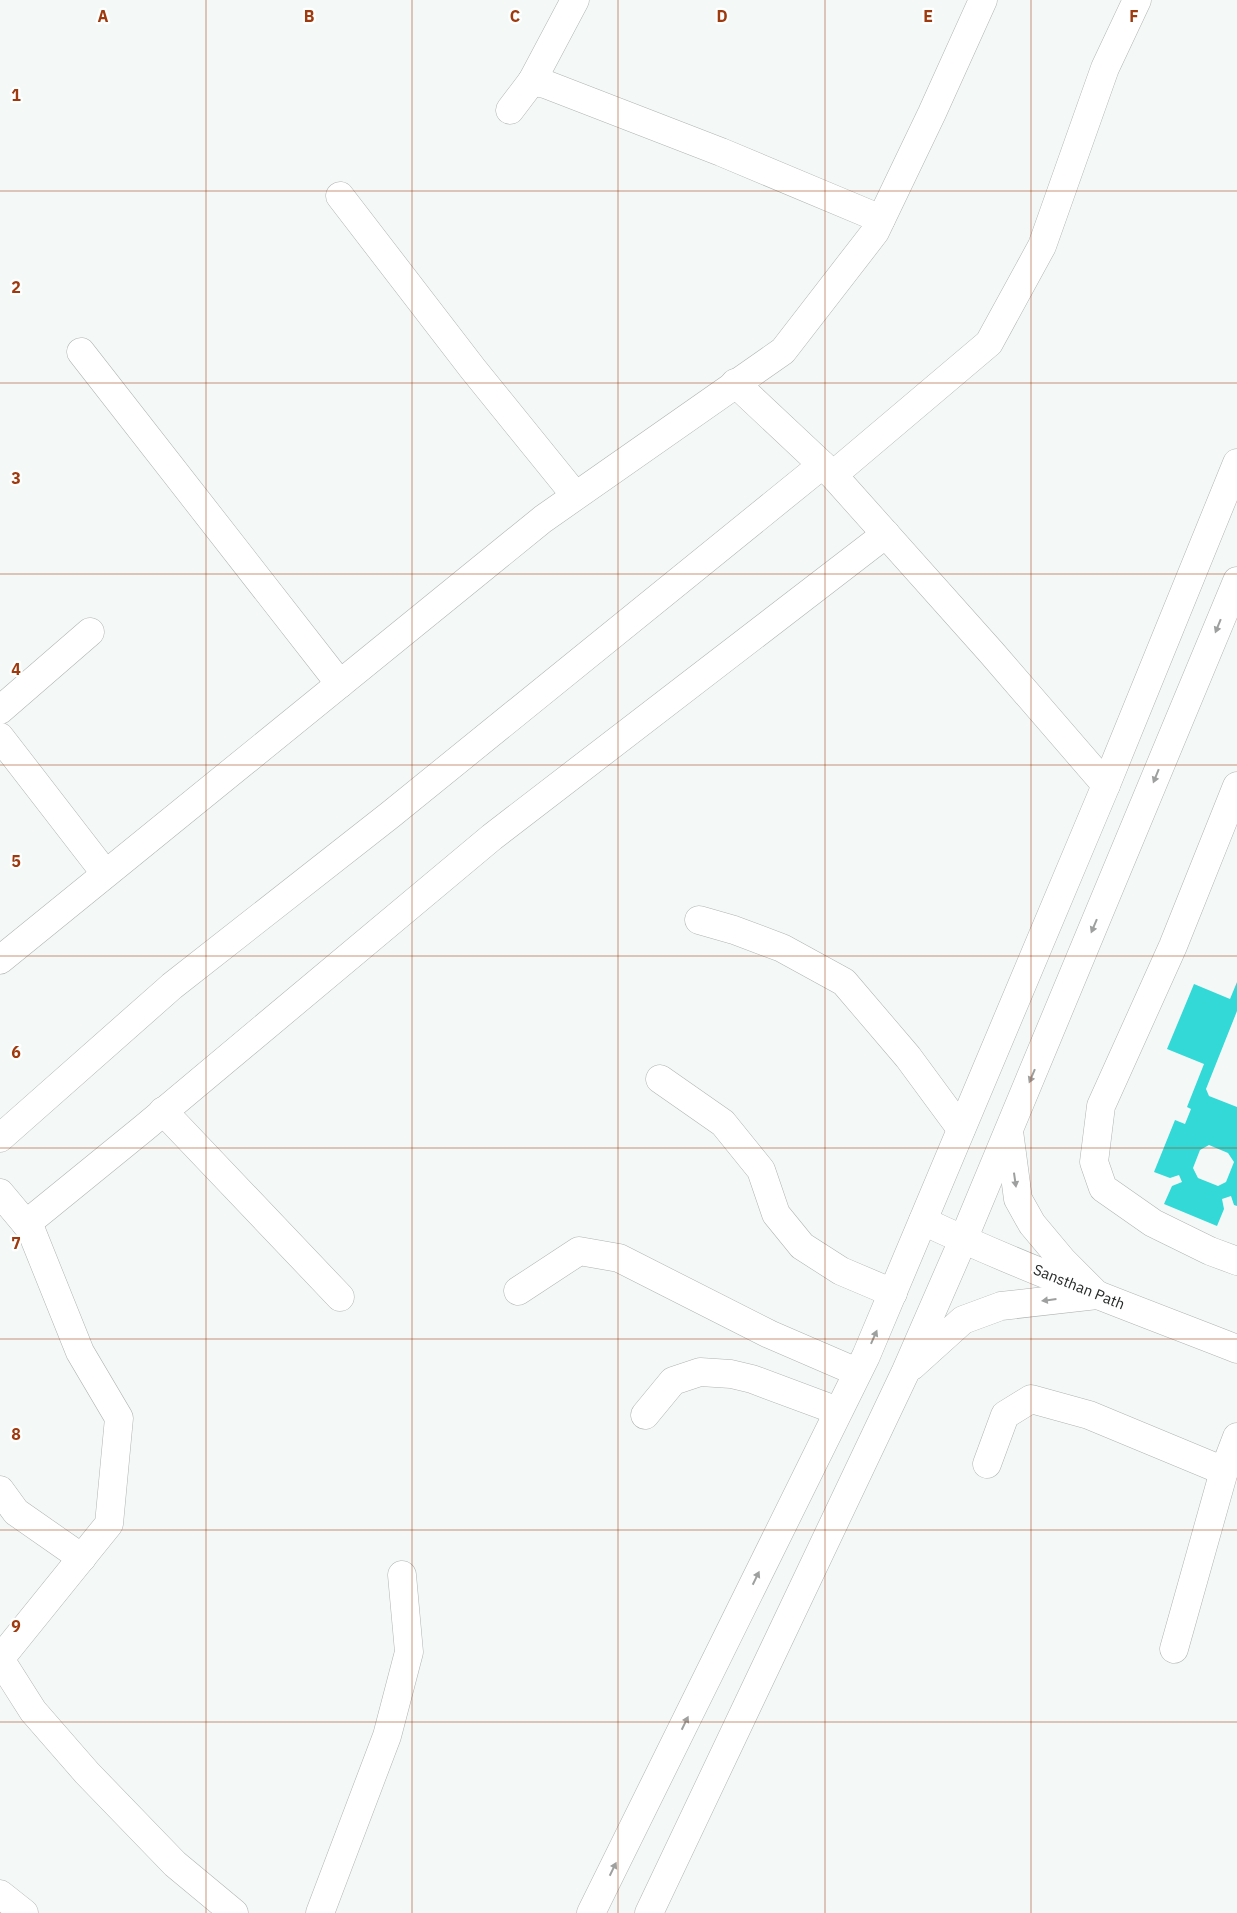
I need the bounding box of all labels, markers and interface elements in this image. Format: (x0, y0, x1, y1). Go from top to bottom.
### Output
text: A (98, 6, 109, 26)
text: B (304, 6, 315, 26)
text: C (510, 6, 520, 26)
text: D (716, 6, 728, 26)
text: E (923, 6, 933, 26)
text: F (1129, 6, 1139, 26)
text: 1 (11, 85, 21, 105)
text: 2 (11, 277, 21, 297)
text: 3 (11, 468, 21, 488)
one-way arrow (1214, 618, 1222, 633)
text: 4 (11, 659, 21, 679)
one-way arrow (1152, 769, 1160, 783)
text: 5 (11, 851, 21, 871)
one-way arrow (1090, 919, 1098, 934)
text: 6 (11, 1042, 21, 1062)
one-way arrow (1027, 1069, 1035, 1083)
one-way arrow (1012, 1172, 1020, 1188)
text: 7 (11, 1233, 21, 1253)
street label: Sansthan Path (1031, 1260, 1128, 1314)
one-way arrow (1041, 1296, 1057, 1304)
one-way arrow (870, 1330, 878, 1344)
text: 8 (11, 1424, 21, 1444)
one-way arrow (752, 1571, 760, 1585)
text: 9 (11, 1616, 21, 1636)
one-way arrow (680, 1716, 689, 1731)
one-way arrow (609, 1862, 617, 1876)

